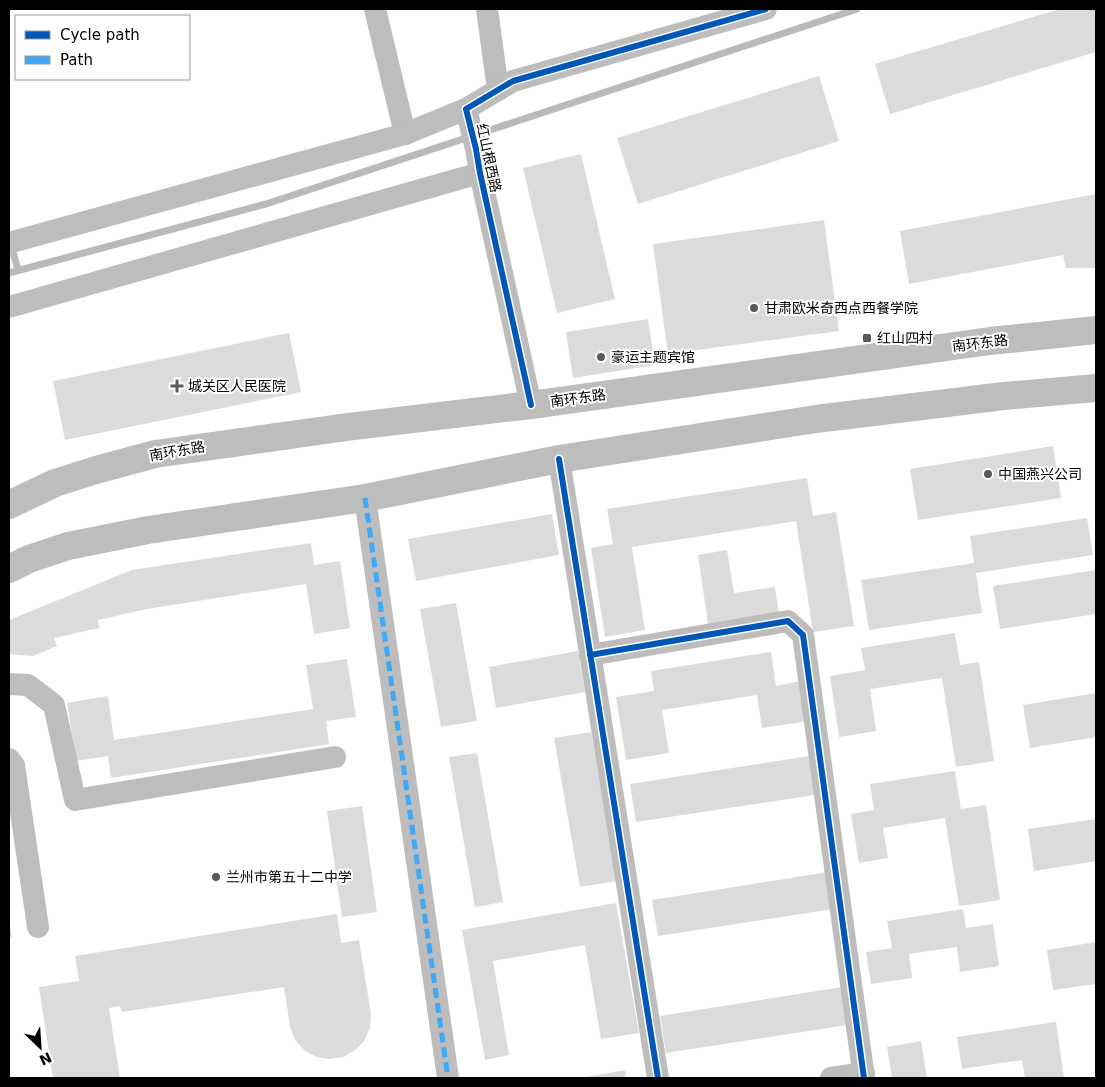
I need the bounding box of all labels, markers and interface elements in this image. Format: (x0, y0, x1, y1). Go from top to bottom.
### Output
legend (15, 15, 190, 80)
text: Cycle path (60, 26, 140, 44)
text: Path (60, 51, 93, 69)
street label: 红山根西路 (474, 122, 504, 194)
place label: 甘肃欧米奇西点西餐学院 (764, 300, 918, 316)
marker: 甘肃欧米奇西点西餐学院 (748, 302, 760, 314)
place label: 红山四村 (877, 330, 933, 346)
marker: 红山四村 (861, 332, 873, 344)
street label: 南环东路 (951, 332, 1009, 354)
place label: 豪运主题宾馆 (611, 349, 695, 365)
marker: 豪运主题宾馆 (595, 351, 607, 363)
place label: 城关区人民医院 (188, 378, 286, 394)
marker: 城关区人民医院 (170, 379, 184, 393)
street label: 南环东路 (549, 386, 607, 410)
street label: 南环东路 (148, 438, 206, 464)
place label: 中国燕兴公司 (998, 466, 1082, 482)
marker: 中国燕兴公司 (982, 468, 994, 480)
place label: 兰州市第五十二中学 (226, 869, 352, 885)
marker: 兰州市第五十二中学 (210, 871, 222, 883)
north arrow (15, 1022, 65, 1072)
text: N (37, 1049, 54, 1069)

